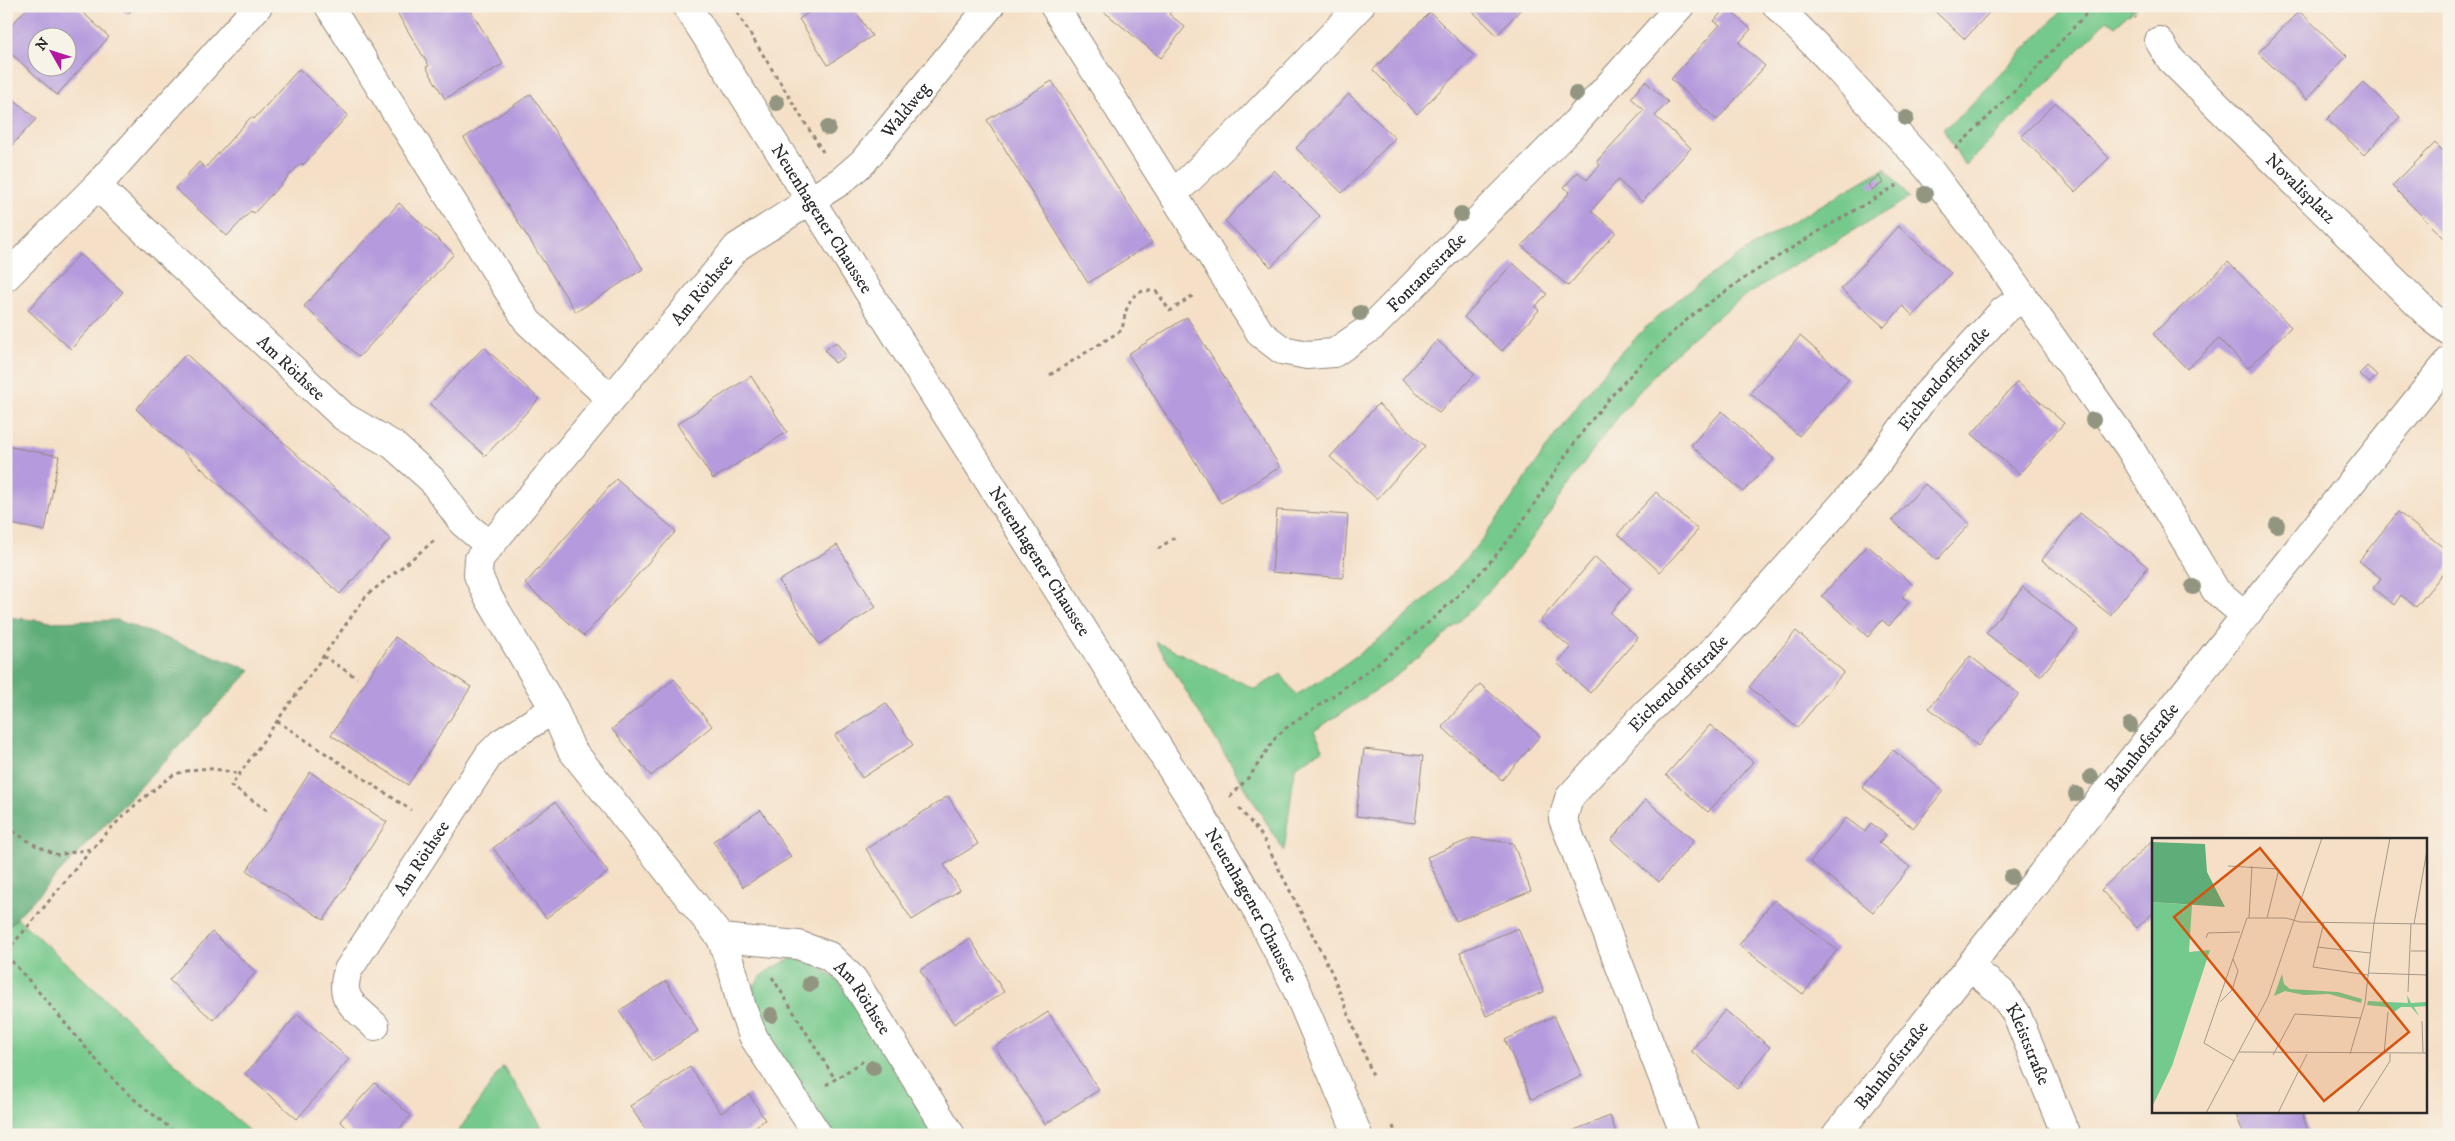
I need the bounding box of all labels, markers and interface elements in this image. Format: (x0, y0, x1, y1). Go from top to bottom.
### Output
north arrow (28, 28, 78, 78)
text: N (32, 34, 54, 55)
street label: Waldweg (877, 78, 935, 143)
street label: Neuenhagener Chaussee (766, 140, 877, 298)
street label: Novalisplatz (2260, 149, 2340, 229)
street label: Fontanestraße (1383, 229, 1471, 317)
street label: Am Röthsee (667, 250, 738, 330)
street label: Eichendorffstraße (1894, 322, 1995, 435)
street label: Am Röthsee (252, 331, 329, 406)
street label: Neuenhagener Chaussee (983, 483, 1095, 641)
street label: Eichendorffstraße (1624, 631, 1733, 737)
street label: Bahnhofstraße (2101, 699, 2184, 796)
street label: Am Röthsee (390, 817, 455, 900)
street label: Neuenhagener Chaussee (1199, 825, 1302, 987)
inset map (2152, 838, 2428, 1114)
street label: Am Röthsee (829, 956, 895, 1039)
street label: Kleiststraße (2001, 999, 2054, 1088)
street label: Bahnhofstraße (1850, 1017, 1934, 1114)

